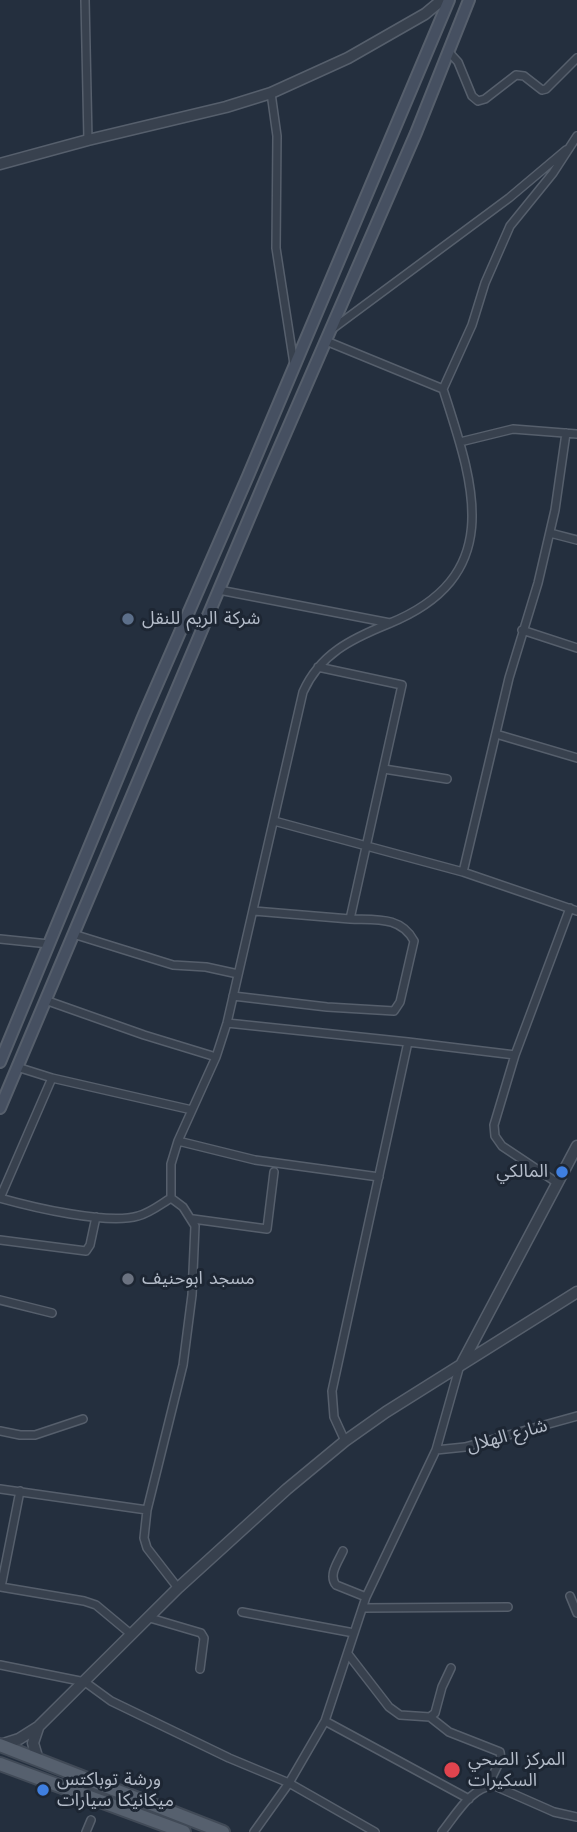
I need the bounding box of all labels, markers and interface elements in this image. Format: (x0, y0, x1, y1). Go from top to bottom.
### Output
place label: شركة الريم للنقل (142, 608, 260, 630)
marker: شركة الريم للنقل (120, 611, 136, 627)
place label: المالكي (496, 1161, 548, 1183)
marker: المالكي (554, 1164, 570, 1180)
place label: مسجد ابوحنيف (142, 1268, 255, 1290)
marker: مسجد ابوحنيف (120, 1271, 136, 1287)
street label: شارع الهلال (464, 1415, 550, 1457)
place label: المركز الصحي السكيرات (468, 1749, 565, 1792)
marker: المركز الصحي السكيرات (442, 1760, 462, 1780)
place label: ورشة توباكتس ميكانيكا سيارات (57, 1769, 174, 1812)
marker: ورشة توباكتس ميكانيكا سيارات (35, 1782, 51, 1798)

